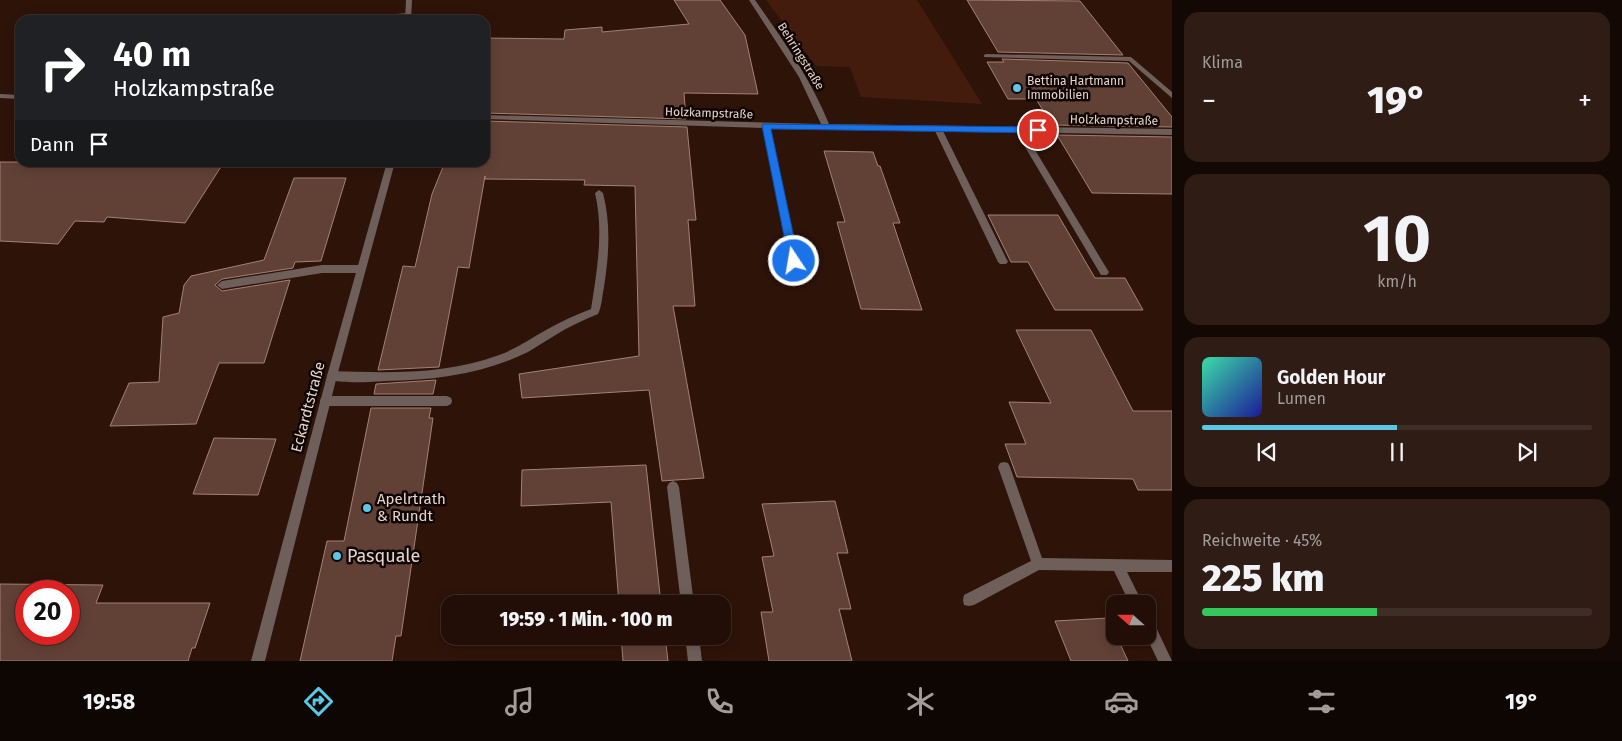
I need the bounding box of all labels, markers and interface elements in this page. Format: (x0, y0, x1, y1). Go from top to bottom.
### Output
street label: Behringstraße (775, 20, 827, 92)
text: 40 m (113, 33, 191, 75)
icon: right (30, 35, 95, 100)
text: Klima (1202, 53, 1243, 72)
place label: Bettina Hartmann Immobilien (1027, 74, 1124, 102)
text: Holzkampstraße (113, 75, 275, 102)
text: 19° (1367, 77, 1427, 123)
marker: Bettina Hartmann Immobilien (1011, 82, 1023, 94)
text: − (1202, 84, 1216, 117)
text: + (1578, 84, 1592, 117)
street label: Holzkampstraße (665, 104, 753, 122)
pin (1017, 109, 1059, 151)
street label: Holzkampstraße (1070, 112, 1158, 128)
icon: arrive (1024, 116, 1052, 144)
icon: arrive (85, 130, 113, 158)
text: Dann (30, 133, 75, 156)
text: 10 (1363, 200, 1431, 278)
position arrow (767, 234, 819, 286)
text: km/h (1377, 272, 1417, 291)
street label: Eckardtstraße (287, 360, 329, 454)
text: Golden Hour (1277, 366, 1386, 389)
text: Lumen (1277, 389, 1326, 408)
icon: previous (1253, 438, 1281, 466)
icon: pause (1383, 438, 1411, 466)
icon: next (1513, 438, 1541, 466)
place label: Apelrtrath & Rundt (377, 490, 446, 525)
marker: Apelrtrath & Rundt (361, 502, 373, 514)
text: Reichweite · 45% (1202, 531, 1322, 550)
place label: Pasquale (347, 545, 420, 567)
marker: Pasquale (331, 550, 343, 562)
text: 225 km (1202, 555, 1325, 601)
speed limit sign: 20 (15, 580, 80, 645)
north arrow (1106, 595, 1156, 645)
map controls (1106, 595, 1156, 645)
text: 19:59 · 1 Min. · 100 m (500, 608, 672, 631)
icon: directions (301, 684, 336, 719)
icon: music (502, 684, 537, 719)
icon: phone (702, 684, 737, 719)
icon: climate (903, 684, 938, 719)
icon: car (1104, 684, 1139, 719)
icon: filters (1304, 684, 1339, 719)
text: 19:58 (83, 688, 135, 715)
text: 19° (1505, 688, 1539, 715)

